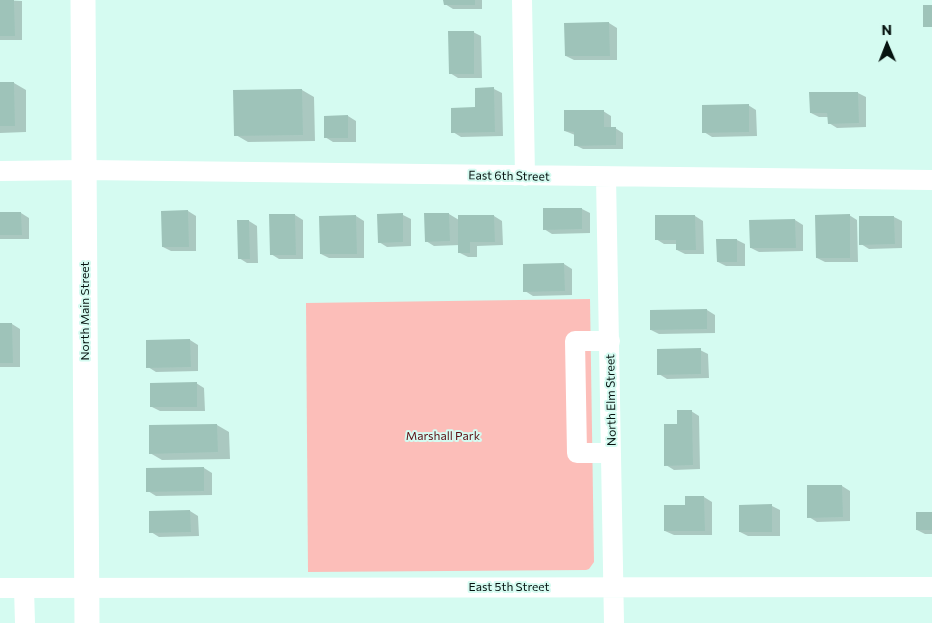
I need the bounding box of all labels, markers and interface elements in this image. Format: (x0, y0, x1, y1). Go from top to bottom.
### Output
north arrow (862, 20, 912, 70)
text: N (881, 21, 892, 38)
street label: East 6th Street (468, 168, 550, 184)
street label: North Main Street (78, 262, 92, 360)
street label: North Elm Street (603, 354, 619, 446)
park label: Marshall Park (406, 429, 480, 443)
street label: East 5th Street (469, 580, 549, 594)

